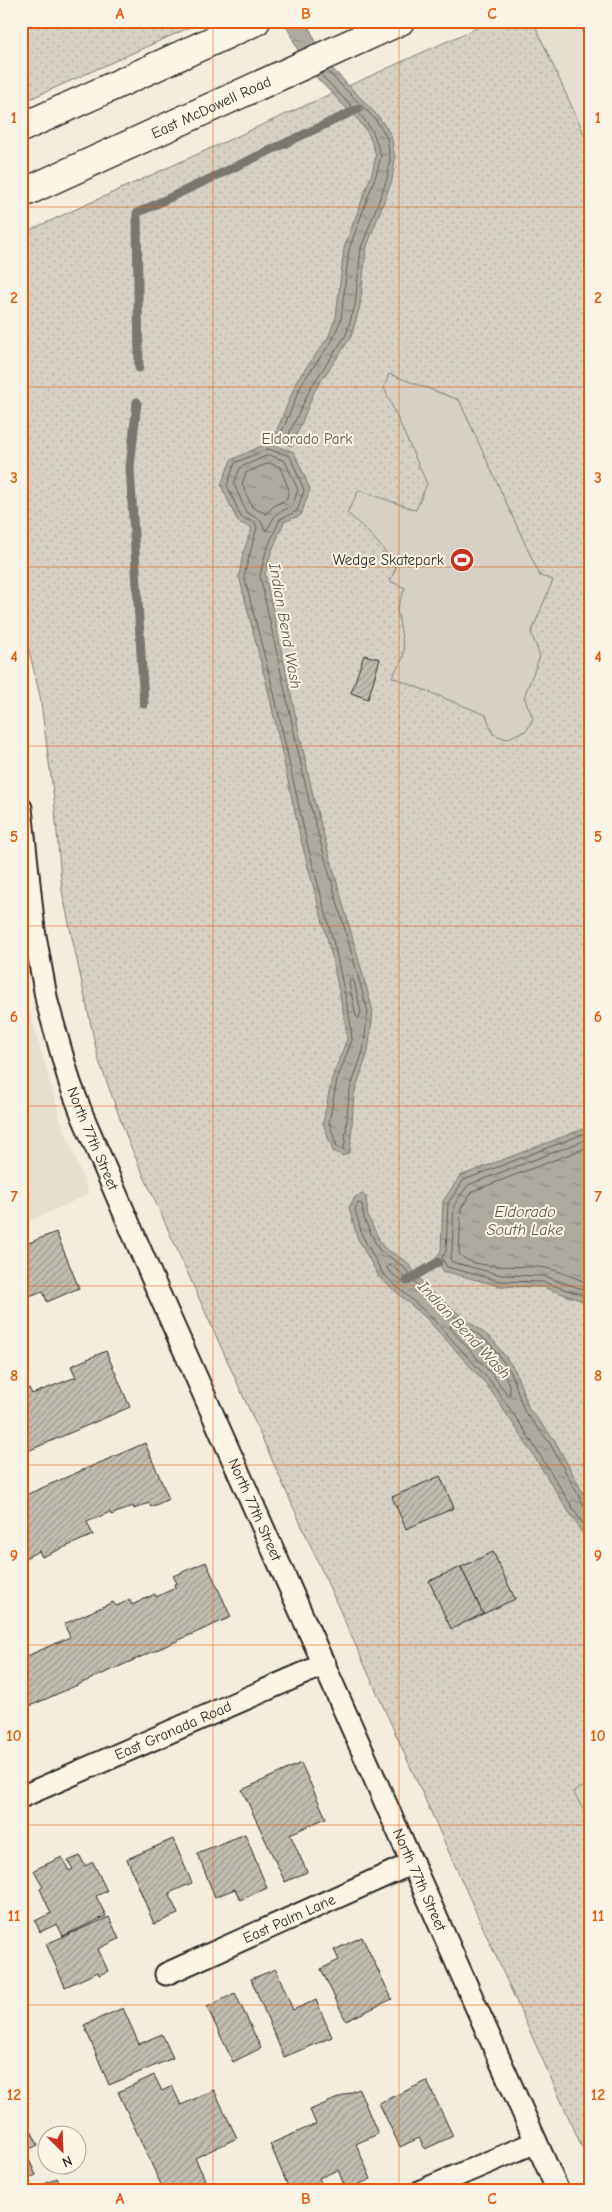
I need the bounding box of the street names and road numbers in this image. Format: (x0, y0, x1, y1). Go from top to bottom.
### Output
street label: East McDowell Road (148, 72, 274, 142)
street label: North 77th Street (63, 1084, 123, 1193)
street label: North 77th Street (224, 1455, 286, 1564)
street label: East Granada Road (112, 1697, 234, 1764)
street label: North 77th Street (389, 1826, 450, 1934)
street label: East Palm Lane (240, 1890, 339, 1947)

